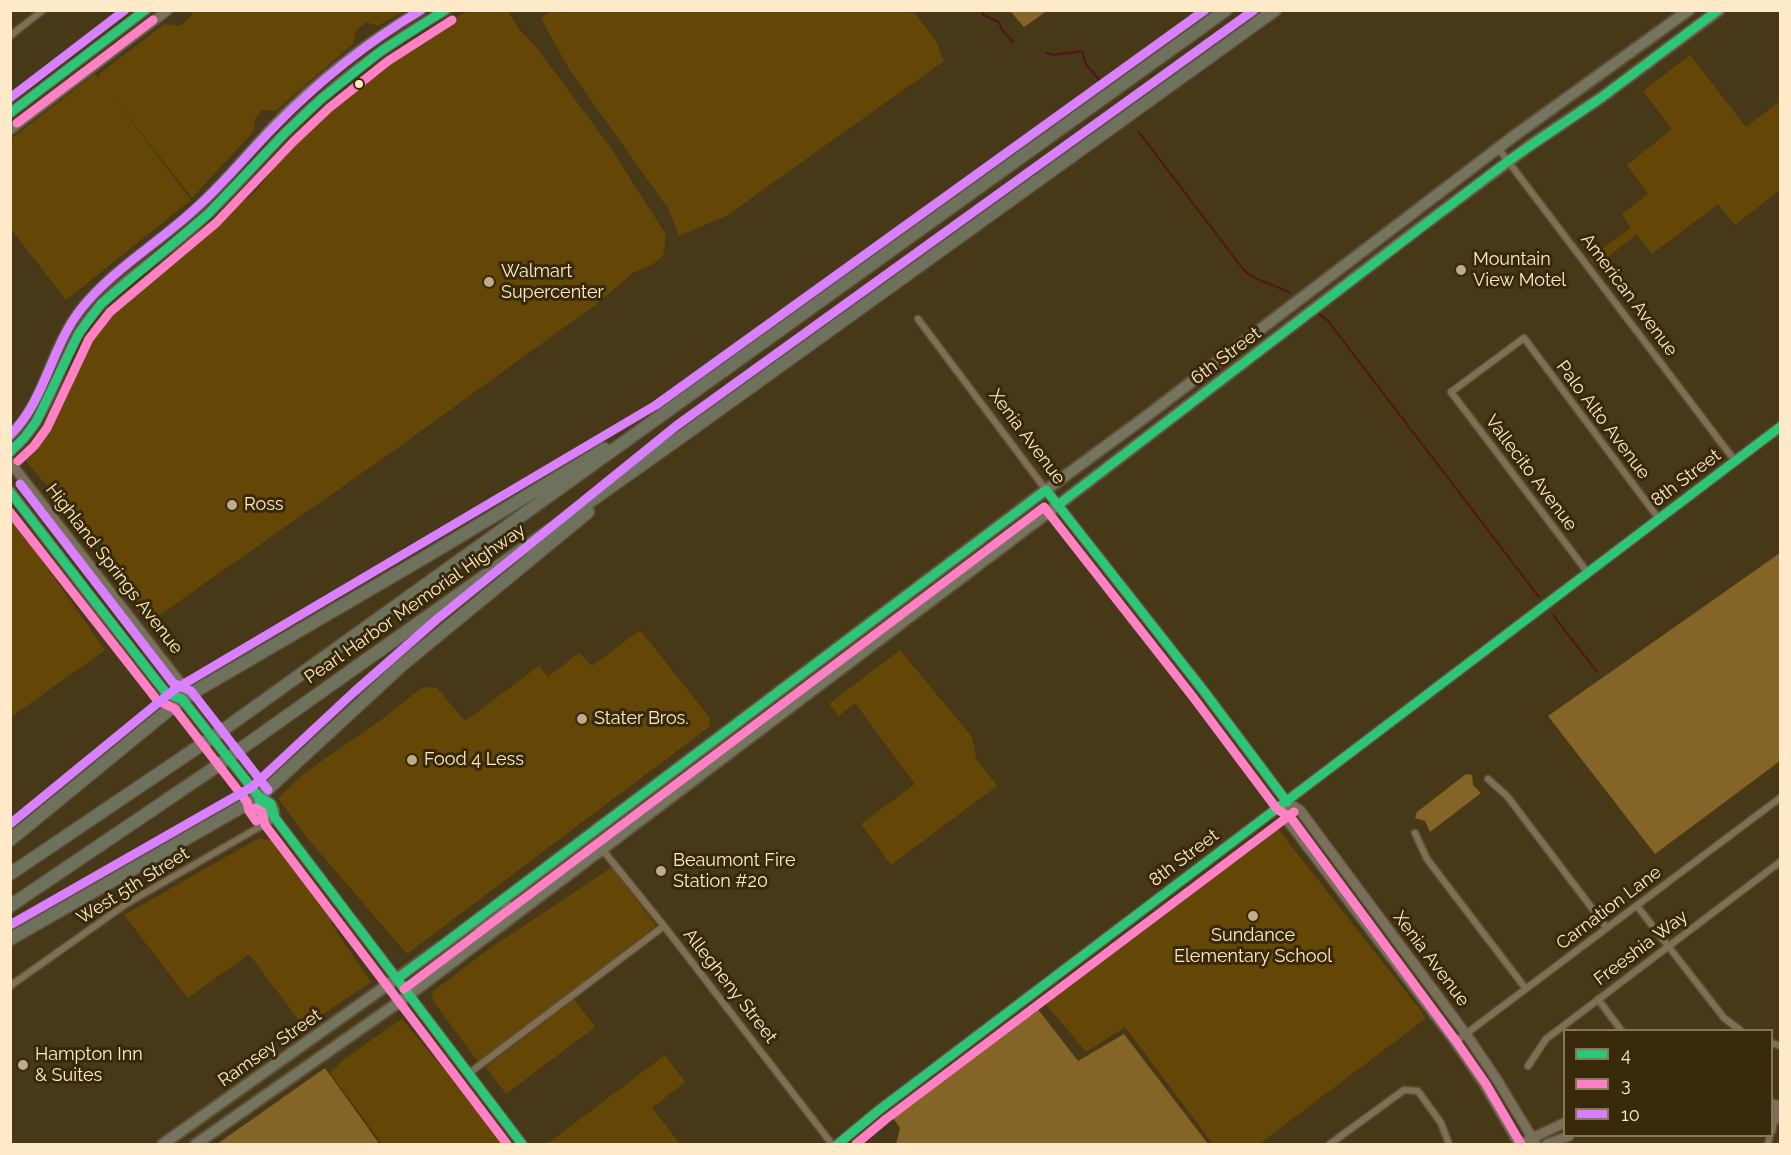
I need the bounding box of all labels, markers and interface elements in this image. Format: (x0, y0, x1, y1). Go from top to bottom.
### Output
unlabelled marker (353, 78, 365, 90)
street label: American Avenue (1576, 230, 1682, 360)
place label: Mountain View Motel (1473, 249, 1566, 292)
place label: Walmart Supercenter (501, 261, 604, 304)
marker: Mountain View Motel (1454, 263, 1468, 277)
marker: Walmart Supercenter (482, 275, 496, 289)
street label: 6th Street (1187, 323, 1265, 389)
street label: Palo Alto Avenue (1551, 357, 1655, 483)
street label: Xenia Avenue (984, 385, 1070, 489)
street label: Vallecito Avenue (1480, 411, 1582, 535)
street label: 8th Street (1647, 445, 1725, 511)
street label: Highland Springs Avenue (41, 480, 187, 658)
place label: Ross (244, 494, 284, 516)
marker: Ross (225, 498, 239, 512)
street label: Pearl Harbor Memorial Highway (300, 519, 530, 689)
place label: Stater Bros. (594, 708, 689, 730)
marker: Stater Bros. (575, 712, 589, 726)
place label: Food 4 Less (424, 749, 524, 771)
marker: Food 4 Less (405, 753, 419, 767)
street label: 8th Street (1145, 825, 1223, 891)
street label: West 5th Street (73, 843, 193, 929)
place label: Beaumont Fire Station #20 (673, 850, 795, 892)
street label: Carnation Lane (1552, 862, 1666, 954)
marker: Beaumont Fire Station #20 (654, 864, 668, 878)
street label: Freeshia Way (1590, 906, 1692, 990)
street label: Xenia Avenue (1388, 907, 1474, 1011)
marker: Sundance Elementary School (1246, 909, 1260, 923)
street label: Allegheny Street (679, 924, 781, 1048)
place label: Sundance Elementary School (1174, 925, 1332, 968)
street label: Ramsey Street (214, 1004, 326, 1092)
legend (1563, 1029, 1773, 1137)
place label: Hampton Inn & Suites (35, 1044, 143, 1086)
text: 4 (1621, 1044, 1631, 1065)
marker: Hampton Inn & Suites (16, 1058, 30, 1072)
text: 3 (1621, 1074, 1631, 1095)
text: 10 (1621, 1104, 1640, 1125)

